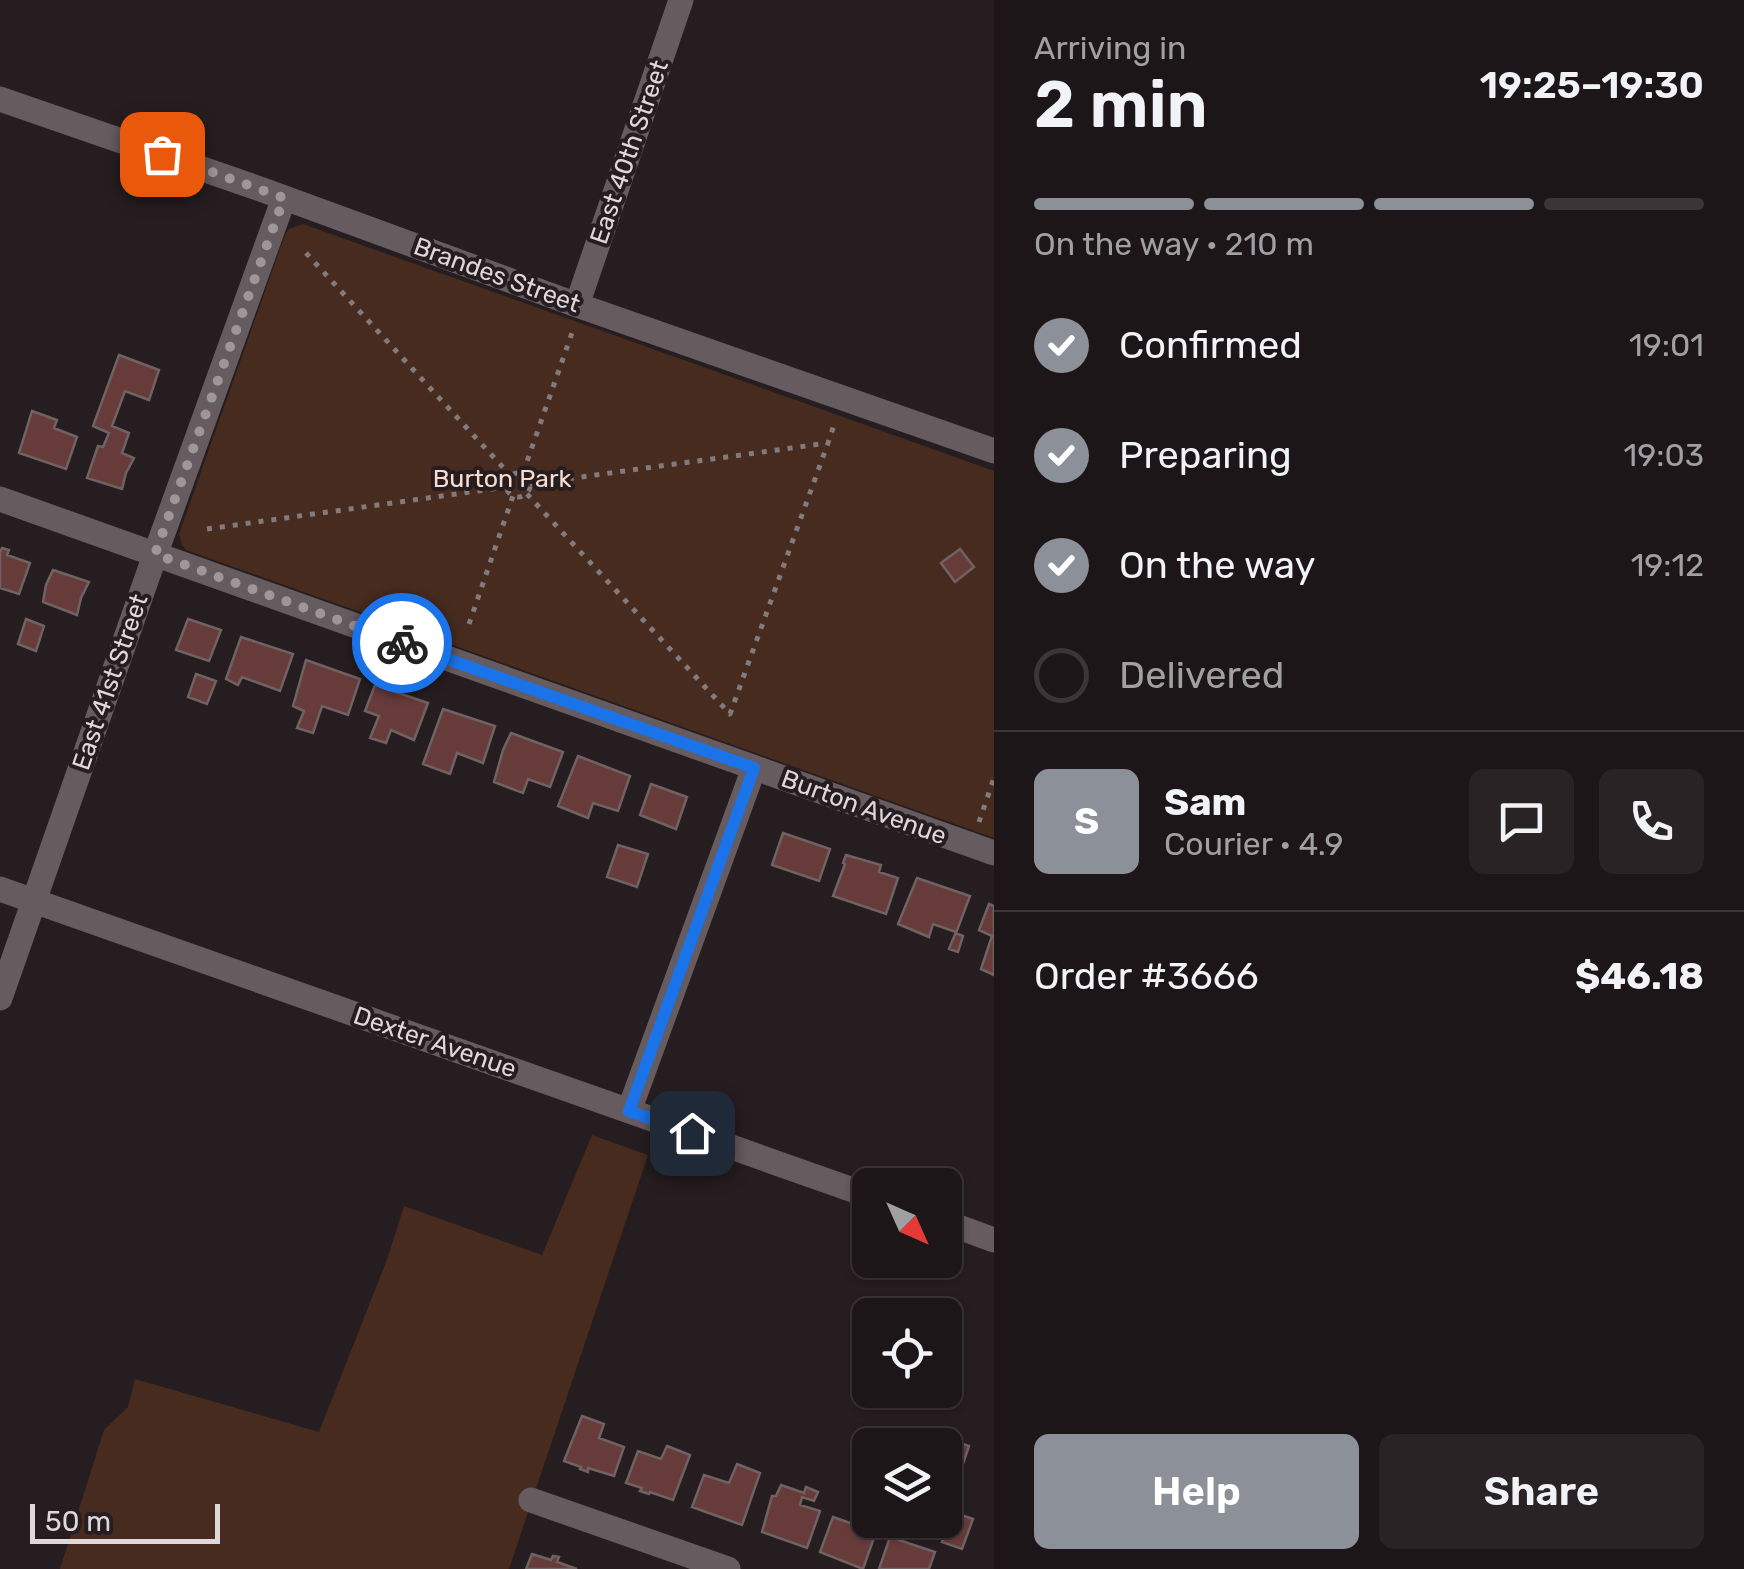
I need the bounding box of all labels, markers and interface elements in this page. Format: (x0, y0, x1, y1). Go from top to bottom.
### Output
text: Arriving in (1034, 29, 1186, 67)
street label: East 40th Street (584, 56, 674, 248)
text: 19:25–19:30 (1480, 62, 1704, 108)
text: 2 min (1034, 66, 1208, 143)
pin (120, 112, 205, 197)
icon: bag (135, 127, 190, 182)
text: On the way · 210 m (1034, 225, 1314, 263)
street label: Brandes Street (410, 231, 584, 319)
icon: check (1034, 318, 1089, 373)
text: Confirmed (1119, 322, 1302, 368)
text: 19:01 (1629, 326, 1704, 364)
icon: check (1034, 428, 1089, 483)
text: Preparing (1119, 432, 1292, 478)
text: 19:03 (1624, 436, 1704, 474)
park label: Burton Park (433, 464, 571, 493)
icon: check (1034, 538, 1089, 593)
text: On the way (1119, 542, 1315, 588)
text: 19:12 (1631, 546, 1704, 584)
street label: East 41st Street (66, 590, 154, 774)
courier (352, 593, 452, 693)
icon: bike (375, 616, 430, 671)
text: Delivered (1119, 652, 1284, 698)
street label: Burton Avenue (777, 764, 951, 850)
button: chat (1469, 769, 1574, 874)
button: phone (1599, 769, 1704, 874)
text: Sam (1164, 779, 1246, 825)
text: S (1074, 798, 1099, 844)
text: Courier · 4.9 (1164, 825, 1343, 863)
text: Order #3666 (1034, 953, 1259, 999)
text: $46.18 (1575, 953, 1704, 999)
street label: Dexter Avenue (350, 1001, 520, 1083)
pin (650, 1091, 735, 1176)
icon: home (665, 1106, 720, 1161)
north arrow (852, 1168, 962, 1278)
map controls (852, 1168, 962, 1538)
button: locate (852, 1298, 962, 1408)
button: layers (852, 1428, 962, 1538)
button: Help (1034, 1434, 1359, 1549)
button: Share (1379, 1434, 1704, 1549)
scale bar (30, 1499, 220, 1544)
text: 50 m (45, 1505, 111, 1538)

